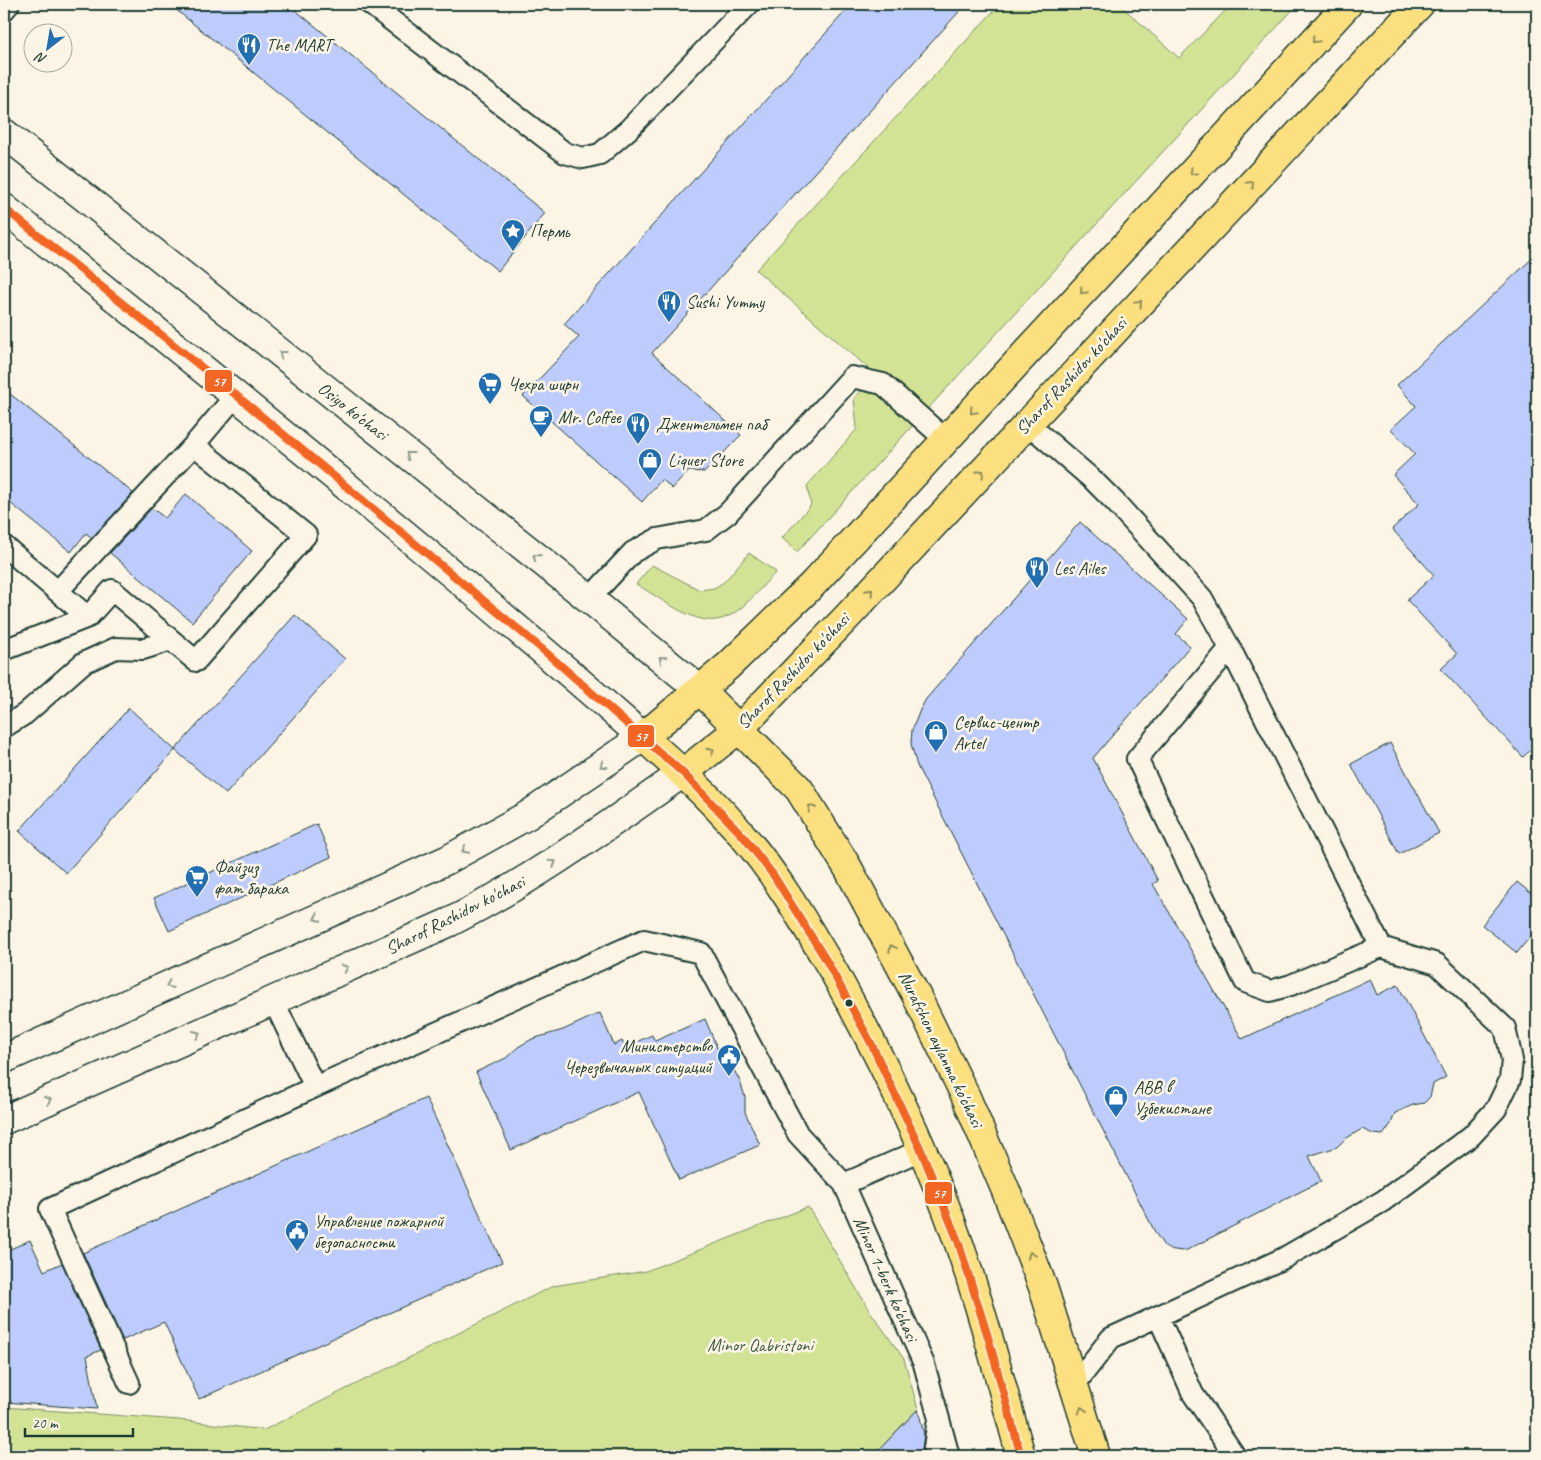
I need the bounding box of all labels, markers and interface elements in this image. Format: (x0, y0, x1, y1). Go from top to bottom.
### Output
north arrow (22, 22, 72, 72)
restaurant icon: The MART (236, 32, 262, 66)
place label: The MART (266, 34, 335, 56)
one-way arrow (1312, 34, 1321, 43)
text: N (31, 48, 50, 68)
one-way arrow (1190, 166, 1199, 175)
one-way arrow (1245, 181, 1254, 190)
place icon: Пермь (500, 218, 526, 252)
place label: Пермь (530, 220, 571, 242)
one-way arrow (1080, 286, 1089, 295)
restaurant icon: Sushi Yummy (656, 289, 682, 323)
place label: Sushi Yummy (686, 291, 766, 313)
one-way arrow (1134, 300, 1143, 309)
street label: Sharof Rashidov ko'chasi (1011, 311, 1133, 439)
one-way arrow (279, 352, 288, 360)
line badge: 57 (204, 369, 233, 393)
supermarket icon: Чехра ширн (477, 371, 503, 405)
text: 57 (213, 373, 227, 390)
place label: Чехра ширн (508, 373, 580, 395)
street label: Osiyo ko'chasi (314, 377, 394, 447)
cafe icon: Mr. Coffee (528, 404, 554, 438)
one-way arrow (970, 405, 979, 414)
place label: Mr. Coffee (558, 406, 622, 428)
restaurant icon: Джентельмен паб (625, 411, 651, 445)
place label: Джентельмен паб (656, 413, 770, 435)
shop icon: Liquer Store (637, 447, 663, 481)
place label: Liquer Store (668, 449, 744, 471)
one-way arrow (406, 453, 415, 461)
one-way arrow (975, 469, 984, 478)
one-way arrow (533, 554, 542, 562)
restaurant icon: Les Ailes (1024, 555, 1050, 589)
place label: Les Ailes (1054, 557, 1107, 579)
one-way arrow (864, 588, 873, 597)
street label: Sharof Rashidov ko'chasi (732, 606, 856, 734)
one-way arrow (659, 656, 668, 665)
place label: Сервис-центр Artel (954, 711, 1040, 754)
shop icon: Сервис-центр Artel (923, 719, 949, 753)
line badge: 57 (627, 724, 655, 748)
text: 57 (635, 728, 649, 745)
one-way arrow (706, 747, 715, 756)
one-way arrow (599, 759, 609, 768)
one-way arrow (807, 804, 817, 813)
one-way arrow (461, 844, 470, 854)
place label: Файзиз фат барака (214, 856, 289, 899)
one-way arrow (547, 860, 556, 870)
supermarket icon: Файзиз фат барака (184, 864, 210, 898)
street label: Sharof Rashidov ko'chasi (382, 869, 531, 960)
one-way arrow (313, 912, 322, 923)
one-way arrow (888, 945, 898, 954)
one-way arrow (340, 963, 349, 974)
street label: Nurafshon aylanma ko'chasi (894, 967, 990, 1133)
one-way arrow (165, 978, 174, 989)
unlabelled marker (844, 998, 854, 1008)
one-way arrow (192, 1029, 201, 1040)
place label: Министерство Черезвычаных ситуаций (564, 1035, 714, 1079)
public building icon: Министерство Черезвычаных ситуаций (716, 1043, 742, 1077)
place label: ABB в Узбекистане (1134, 1076, 1212, 1120)
shop icon: ABB в Узбекистане (1103, 1084, 1129, 1118)
one-way arrow (43, 1095, 52, 1106)
line badge: 57 (924, 1181, 953, 1205)
text: 57 (933, 1185, 947, 1202)
place label: Управление пожарной безопасности (314, 1210, 445, 1254)
street label: Minor 1-berk ko'chasi (849, 1213, 924, 1347)
public building icon: Управление пожарной безопасности (284, 1218, 310, 1252)
one-way arrow (1027, 1251, 1037, 1260)
park label: Minor Qabristoni (707, 1334, 815, 1356)
scale bar (25, 1405, 132, 1437)
one-way arrow (1078, 1406, 1088, 1414)
text: 20 m (32, 1414, 59, 1433)

